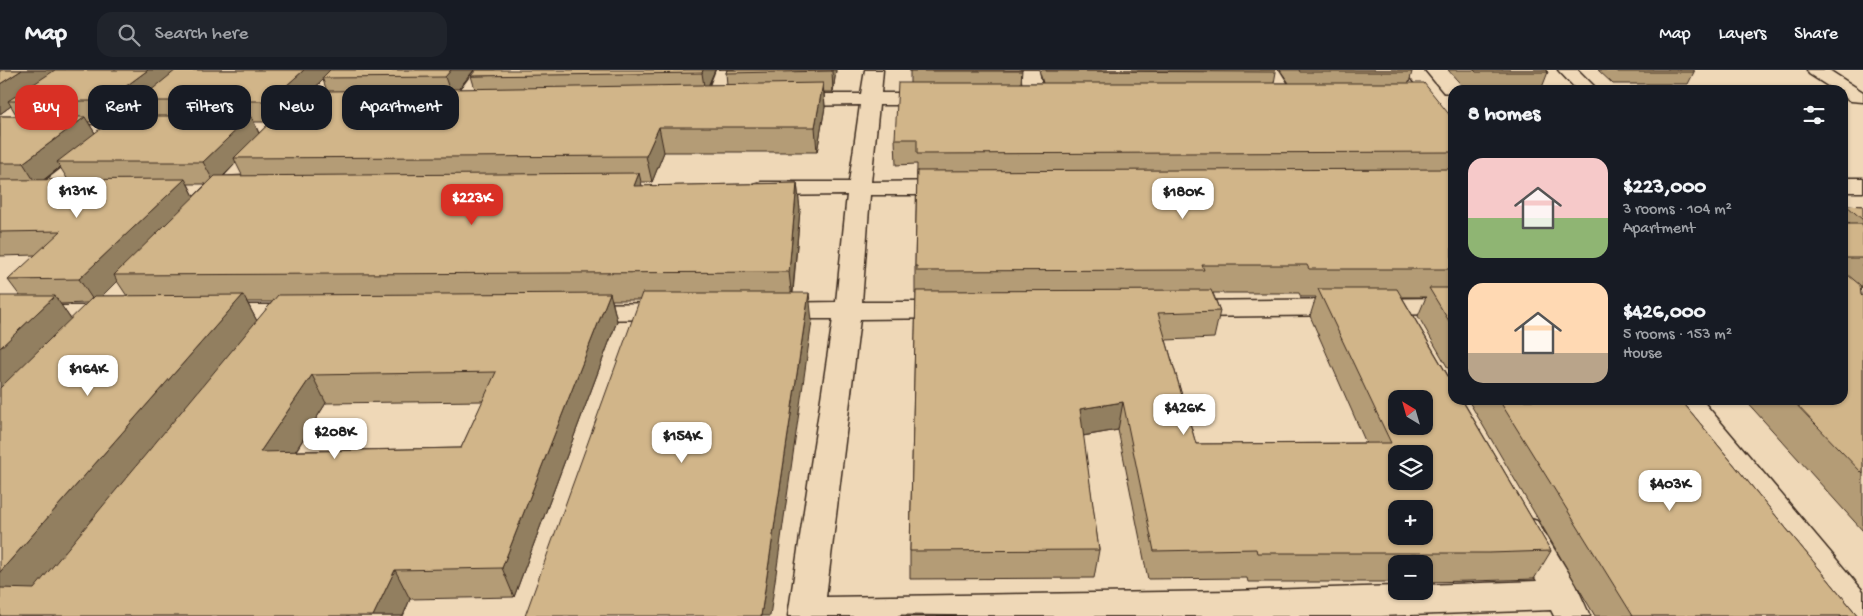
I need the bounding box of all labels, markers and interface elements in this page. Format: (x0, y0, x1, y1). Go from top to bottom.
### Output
search box (97, 12, 447, 57)
text: Map (25, 20, 67, 49)
icon: search (115, 21, 143, 49)
text: Search here (155, 23, 248, 46)
text: Map (1659, 24, 1691, 45)
text: Layers (1719, 24, 1766, 45)
text: Share (1794, 24, 1838, 45)
chip: Buy (15, 85, 78, 130)
chip: Rent (88, 85, 158, 130)
chip: Filters (168, 85, 251, 130)
chip: New (261, 85, 332, 130)
chip: Apartment (342, 85, 459, 130)
icon: filters (1800, 101, 1828, 129)
text: 8 homes (1468, 103, 1540, 128)
pin: $131K (42, 176, 112, 219)
text: $223,000 (1623, 176, 1706, 201)
pin: $180K (1148, 178, 1218, 220)
icon: home (1508, 178, 1568, 238)
text: $131K (58, 183, 96, 202)
pin: $223K (437, 184, 507, 226)
text: $180K (1163, 184, 1203, 203)
text: $223K (452, 190, 492, 209)
text: 3 rooms · 104 m² (1623, 201, 1732, 220)
text: Apartment (1623, 220, 1695, 239)
text: $426,000 (1623, 301, 1706, 326)
icon: home (1508, 303, 1568, 363)
text: 5 rooms · 153 m² (1623, 326, 1732, 345)
text: House (1623, 345, 1662, 364)
pin: $164K (53, 354, 123, 397)
text: $164K (69, 361, 107, 380)
north arrow (1388, 390, 1432, 435)
map controls (1388, 390, 1433, 600)
pin: $426K (1149, 394, 1219, 436)
text: $426K (1164, 400, 1204, 419)
pin: $208K (300, 418, 370, 460)
pin: $154K (647, 422, 717, 464)
text: $208K (314, 424, 356, 443)
text: $154K (663, 428, 701, 447)
button: layers (1388, 445, 1433, 490)
pin: $403K (1635, 470, 1705, 512)
text: $403K (1650, 476, 1690, 495)
button: + (1388, 500, 1433, 545)
button: − (1388, 555, 1433, 600)

